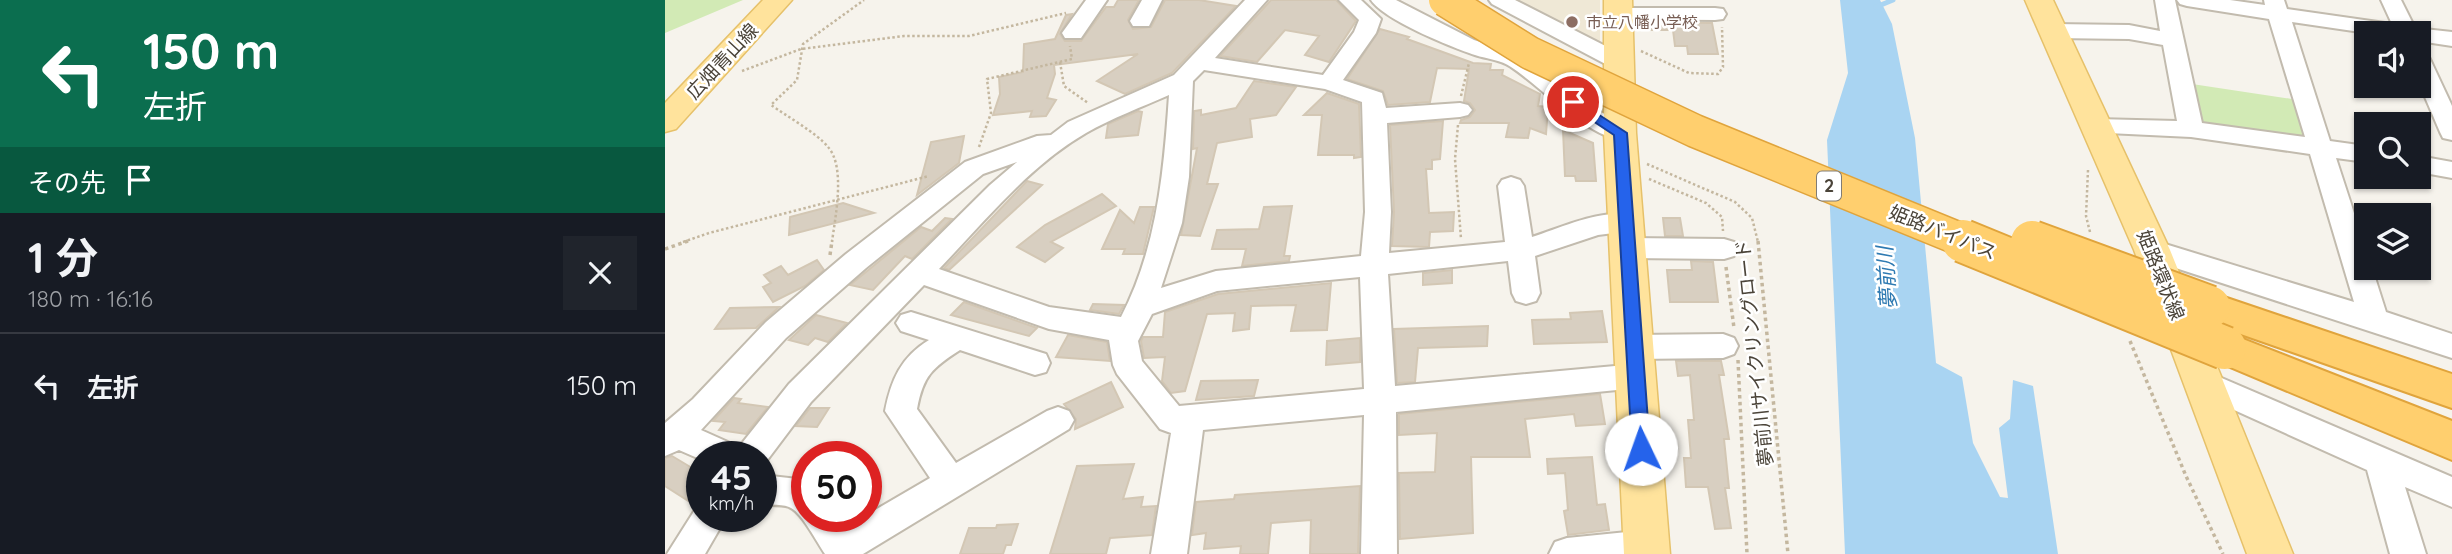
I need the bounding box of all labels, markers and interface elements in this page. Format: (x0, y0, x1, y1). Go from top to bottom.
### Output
place label: 市立八幡小学校 (1586, 12, 1698, 32)
marker: 市立八幡小学校 (1564, 14, 1580, 30)
street label: 広畑青山線 (681, 18, 763, 104)
text: 150 m (143, 20, 279, 81)
map controls (2354, 21, 2431, 280)
button: sound (2354, 21, 2431, 98)
icon: left (28, 28, 119, 119)
pin (1543, 72, 1603, 132)
icon: arrive (1554, 83, 1592, 121)
text: 左折 (143, 86, 207, 126)
button: search (2354, 112, 2431, 189)
icon: arrive (120, 161, 158, 199)
text: その先 (28, 166, 106, 199)
road number: 2 (1817, 172, 1841, 201)
street label: 姫路バイパス (1886, 200, 2000, 264)
button: layers (2354, 203, 2431, 280)
street label: 姫路環状線 (2132, 226, 2190, 324)
text: 1 分 (28, 231, 98, 284)
button: close (563, 236, 637, 310)
street label: 夢前川サイクリングロード (1730, 239, 1778, 467)
water label: 夢前川 (1871, 244, 1901, 310)
text: 180 m · 16:16 (28, 284, 153, 313)
icon: left (28, 367, 66, 405)
text: 150 m (567, 369, 637, 402)
text: 左折 (87, 371, 139, 404)
position arrow (1604, 412, 1678, 486)
speed limit sign: 50 (791, 441, 882, 532)
text: 45 (711, 455, 752, 499)
text: km/h (709, 492, 754, 515)

